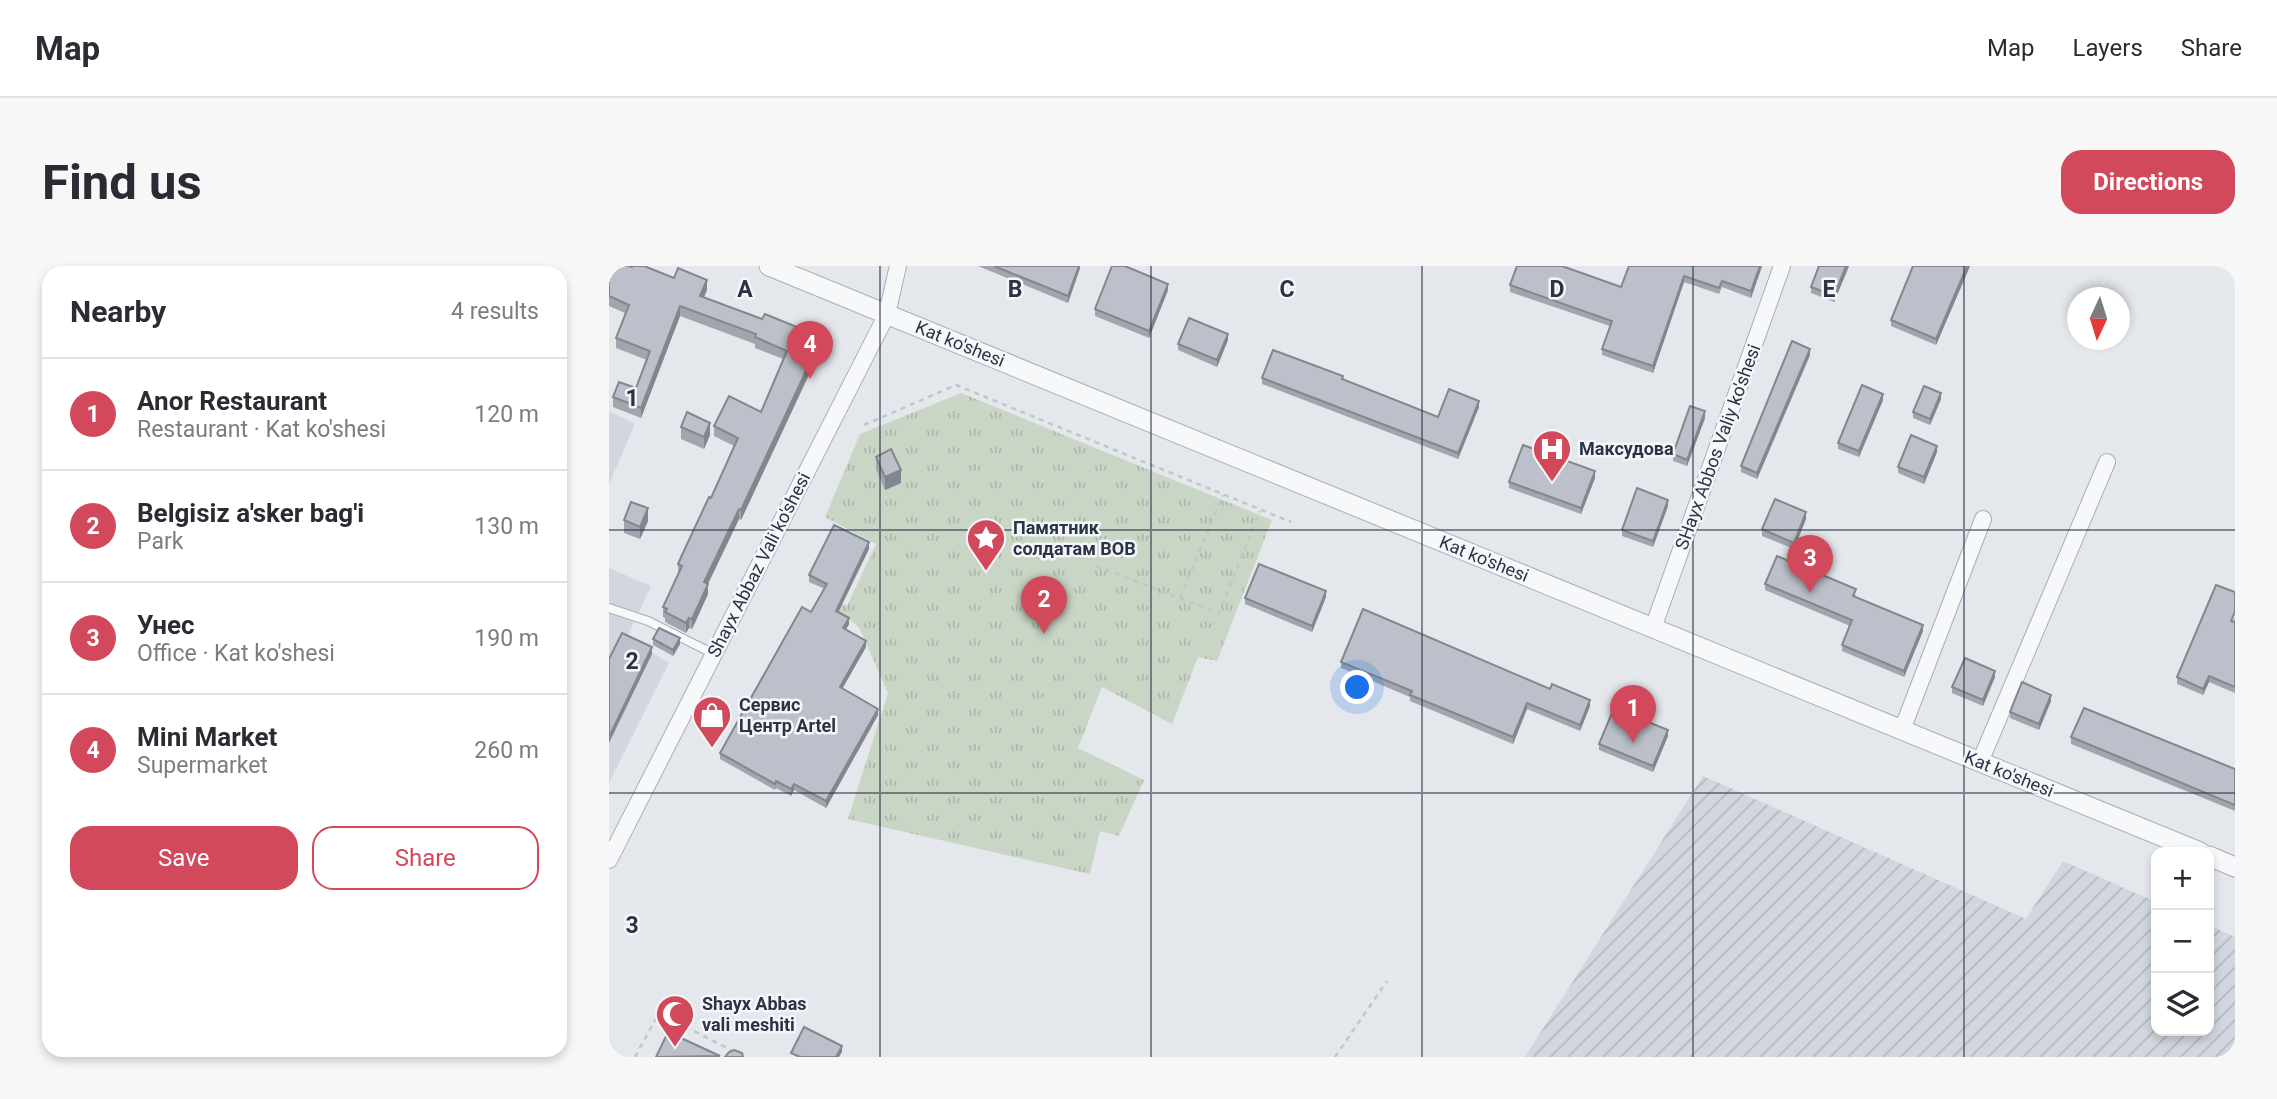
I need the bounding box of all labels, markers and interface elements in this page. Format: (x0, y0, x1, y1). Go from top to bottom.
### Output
text: Map (35, 29, 100, 68)
text: Map (1987, 34, 2035, 62)
text: Layers (2073, 34, 2143, 62)
text: Share (2181, 34, 2242, 62)
button: Directions (2061, 150, 2235, 214)
text: Find us (42, 154, 202, 211)
text: A (737, 276, 753, 303)
text: B (1008, 276, 1022, 303)
text: C (1279, 276, 1295, 303)
text: D (1550, 276, 1564, 303)
text: E (1823, 276, 1836, 303)
north arrow (2067, 287, 2130, 350)
text: Nearby (70, 294, 166, 329)
text: 4 results (451, 298, 539, 325)
street label: Kat ko'shesi (912, 316, 1008, 371)
pin: 4 (787, 321, 833, 379)
street label: SHayx Abbos Valiy ko'shesi (1671, 341, 1764, 552)
text: 1 (625, 385, 639, 412)
text: Anor Restaurant (137, 386, 327, 416)
text: 1 (86, 401, 100, 428)
text: 120 m (474, 401, 539, 428)
text: Restaurant · Kat ko'shesi (137, 416, 386, 443)
hospital icon: Максудова (1531, 428, 1573, 483)
place label: Максудова (1579, 438, 1674, 459)
street label: Shayx Abbaz Vali ko'shesi (703, 469, 814, 661)
text: Belgisiz a'sker bag'i (137, 498, 364, 528)
text: 2 (86, 513, 100, 540)
text: 130 m (474, 513, 539, 540)
place icon: Памятник солдатам ВОВ (965, 517, 1007, 572)
place label: Памятник солдатам ВОВ (1013, 517, 1136, 559)
text: Park (137, 528, 183, 555)
street label: Kat ko'shesi (1436, 531, 1532, 586)
pin: 3 (1787, 535, 1833, 593)
pin: 2 (1021, 576, 1067, 634)
text: Унес (137, 610, 195, 640)
text: 3 (86, 625, 100, 652)
text: 190 m (474, 625, 539, 652)
text: Office · Kat ko'shesi (137, 640, 335, 667)
text: 2 (625, 648, 639, 675)
your location (1340, 670, 1374, 704)
pin: 1 (1610, 685, 1656, 743)
shop icon: Сервис Центр Artel (691, 694, 733, 749)
place label: Сервис Центр Artel (739, 694, 836, 736)
text: Mini Market (137, 722, 277, 752)
text: 4 (86, 737, 100, 764)
text: 260 m (474, 737, 539, 764)
street label: Kat ko'shesi (1961, 746, 2057, 801)
text: Supermarket (137, 752, 268, 779)
button: Save (70, 826, 298, 890)
button: Share (312, 826, 539, 890)
map controls (2151, 847, 2214, 1036)
button: + (2151, 847, 2214, 910)
button: − (2151, 910, 2214, 973)
text: 3 (625, 912, 639, 939)
button: layers (2151, 973, 2214, 1036)
mosque icon: Shayx Abbas vali meshiti (654, 993, 696, 1048)
place label: Shayx Abbas vali meshiti (702, 993, 807, 1035)

